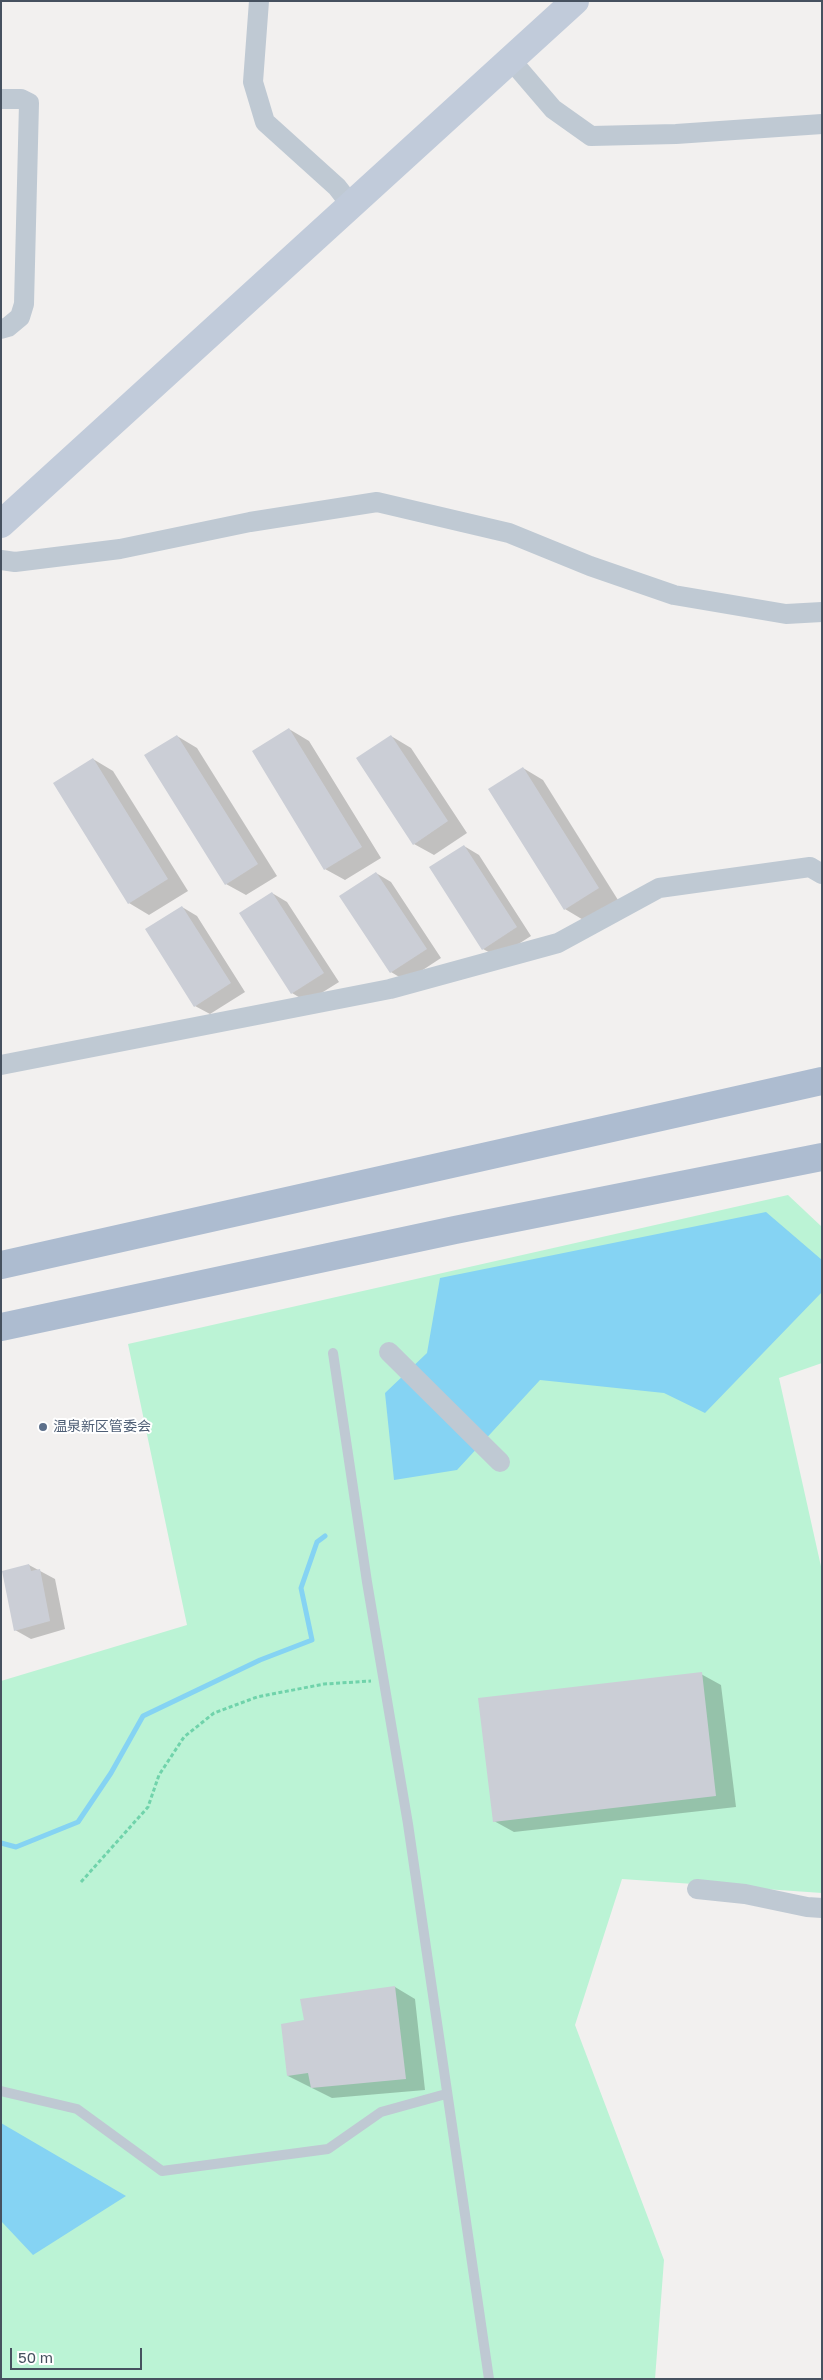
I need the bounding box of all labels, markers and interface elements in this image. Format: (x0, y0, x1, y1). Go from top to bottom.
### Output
place label: 温泉新区管委会 (53, 1419, 151, 1435)
marker: 温泉新区管委会 (37, 1421, 49, 1433)
scale bar (12, 2338, 145, 2370)
text: 50 m (18, 2348, 53, 2366)

